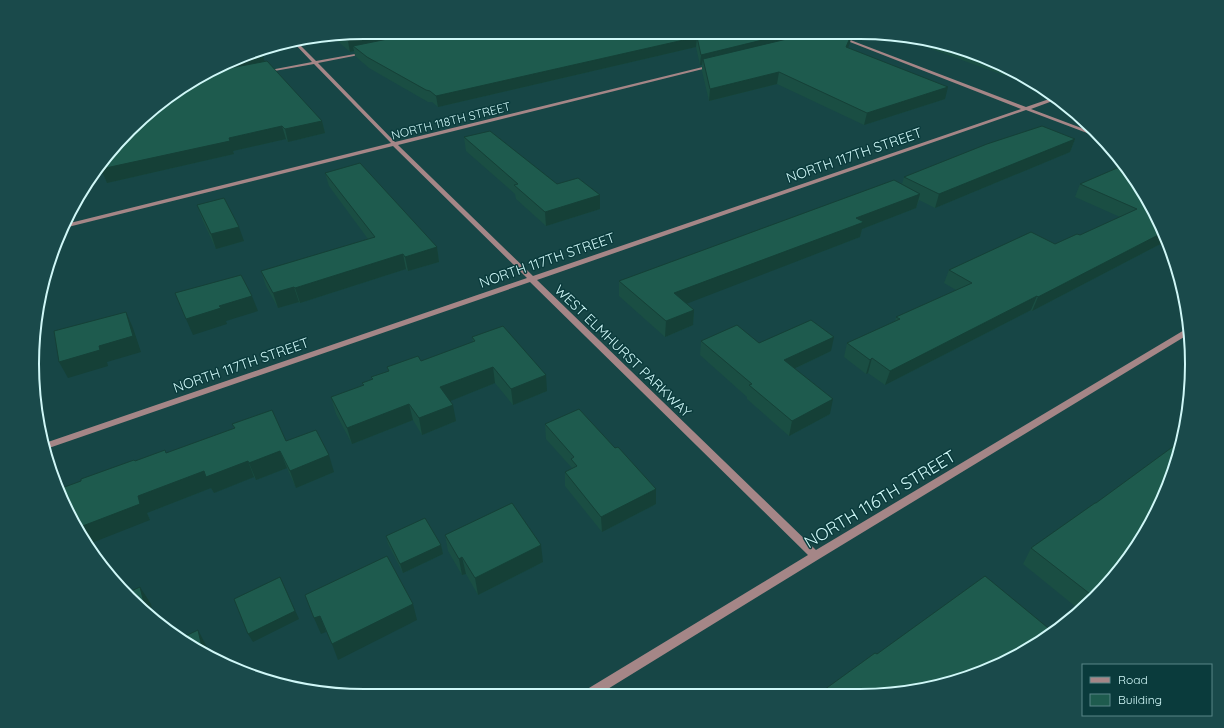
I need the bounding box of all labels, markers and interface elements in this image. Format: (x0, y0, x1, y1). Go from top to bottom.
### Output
street label: NORTH 118TH STREET (390, 98, 512, 143)
street label: NORTH 117TH STREET (784, 123, 924, 187)
street label: NORTH 117TH STREET (477, 228, 617, 292)
street label: WEST ELMHURST PARKWAY (551, 281, 695, 421)
street label: NORTH 117TH STREET (171, 333, 311, 397)
street label: NORTH 116TH STREET (800, 445, 959, 552)
legend (1082, 664, 1212, 716)
text: Road (1118, 672, 1148, 687)
text: Building (1118, 692, 1162, 707)

